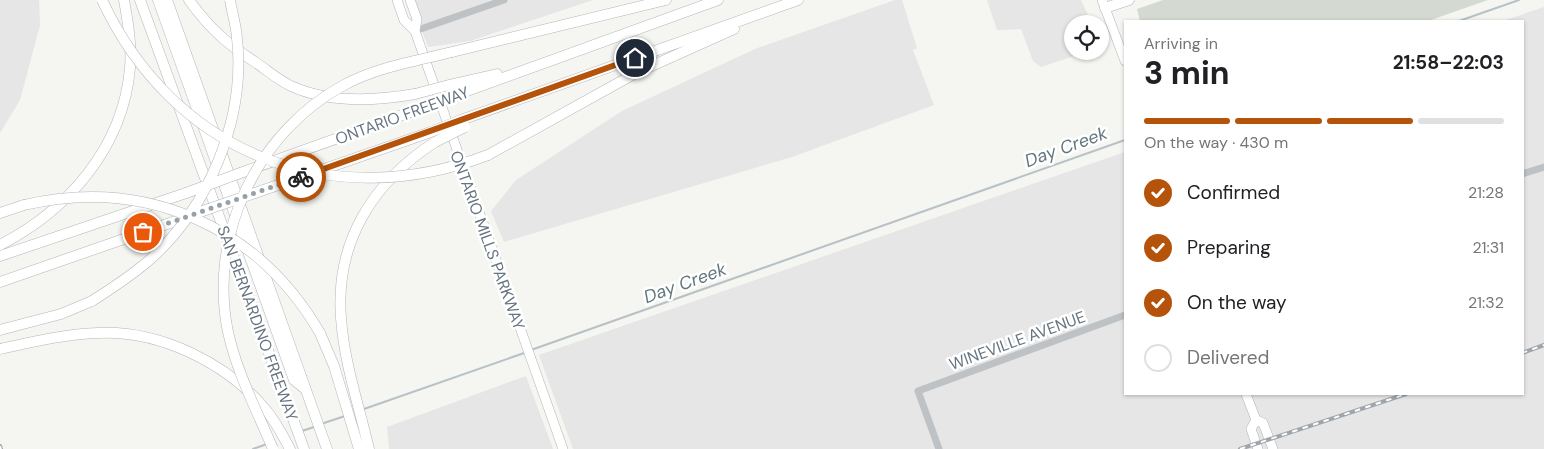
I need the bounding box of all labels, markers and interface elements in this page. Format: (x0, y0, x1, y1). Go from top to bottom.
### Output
map controls (1064, 15, 1109, 60)
button: locate (1064, 15, 1109, 60)
text: Arriving in (1144, 33, 1218, 54)
pin (614, 37, 656, 79)
icon: home (621, 44, 649, 72)
text: 21:58–22:03 (1393, 50, 1504, 75)
text: 3 min (1144, 52, 1229, 94)
street label: ONTARIO FREEWAY (332, 82, 472, 149)
water label: Day Creek (1021, 121, 1111, 173)
text: On the way · 430 m (1144, 132, 1288, 153)
street label: ONTARIO MILLS PARKWAY (445, 148, 530, 333)
courier (276, 152, 326, 202)
icon: bike (287, 163, 315, 191)
icon: check (1144, 179, 1172, 207)
text: Confirmed (1187, 180, 1280, 205)
text: 21:28 (1468, 182, 1504, 203)
pin (122, 211, 164, 253)
icon: bag (129, 218, 157, 246)
street label: SAN BERNARDINO FREEWAY (212, 223, 303, 424)
icon: check (1144, 234, 1172, 262)
text: Preparing (1187, 235, 1271, 260)
text: 21:31 (1472, 237, 1504, 258)
water label: Day Creek (640, 257, 730, 309)
icon: check (1144, 289, 1172, 317)
text: On the way (1187, 290, 1287, 315)
text: 21:32 (1468, 292, 1504, 313)
street label: WINEVILLE AVENUE (946, 306, 1088, 375)
text: Delivered (1187, 345, 1269, 370)

